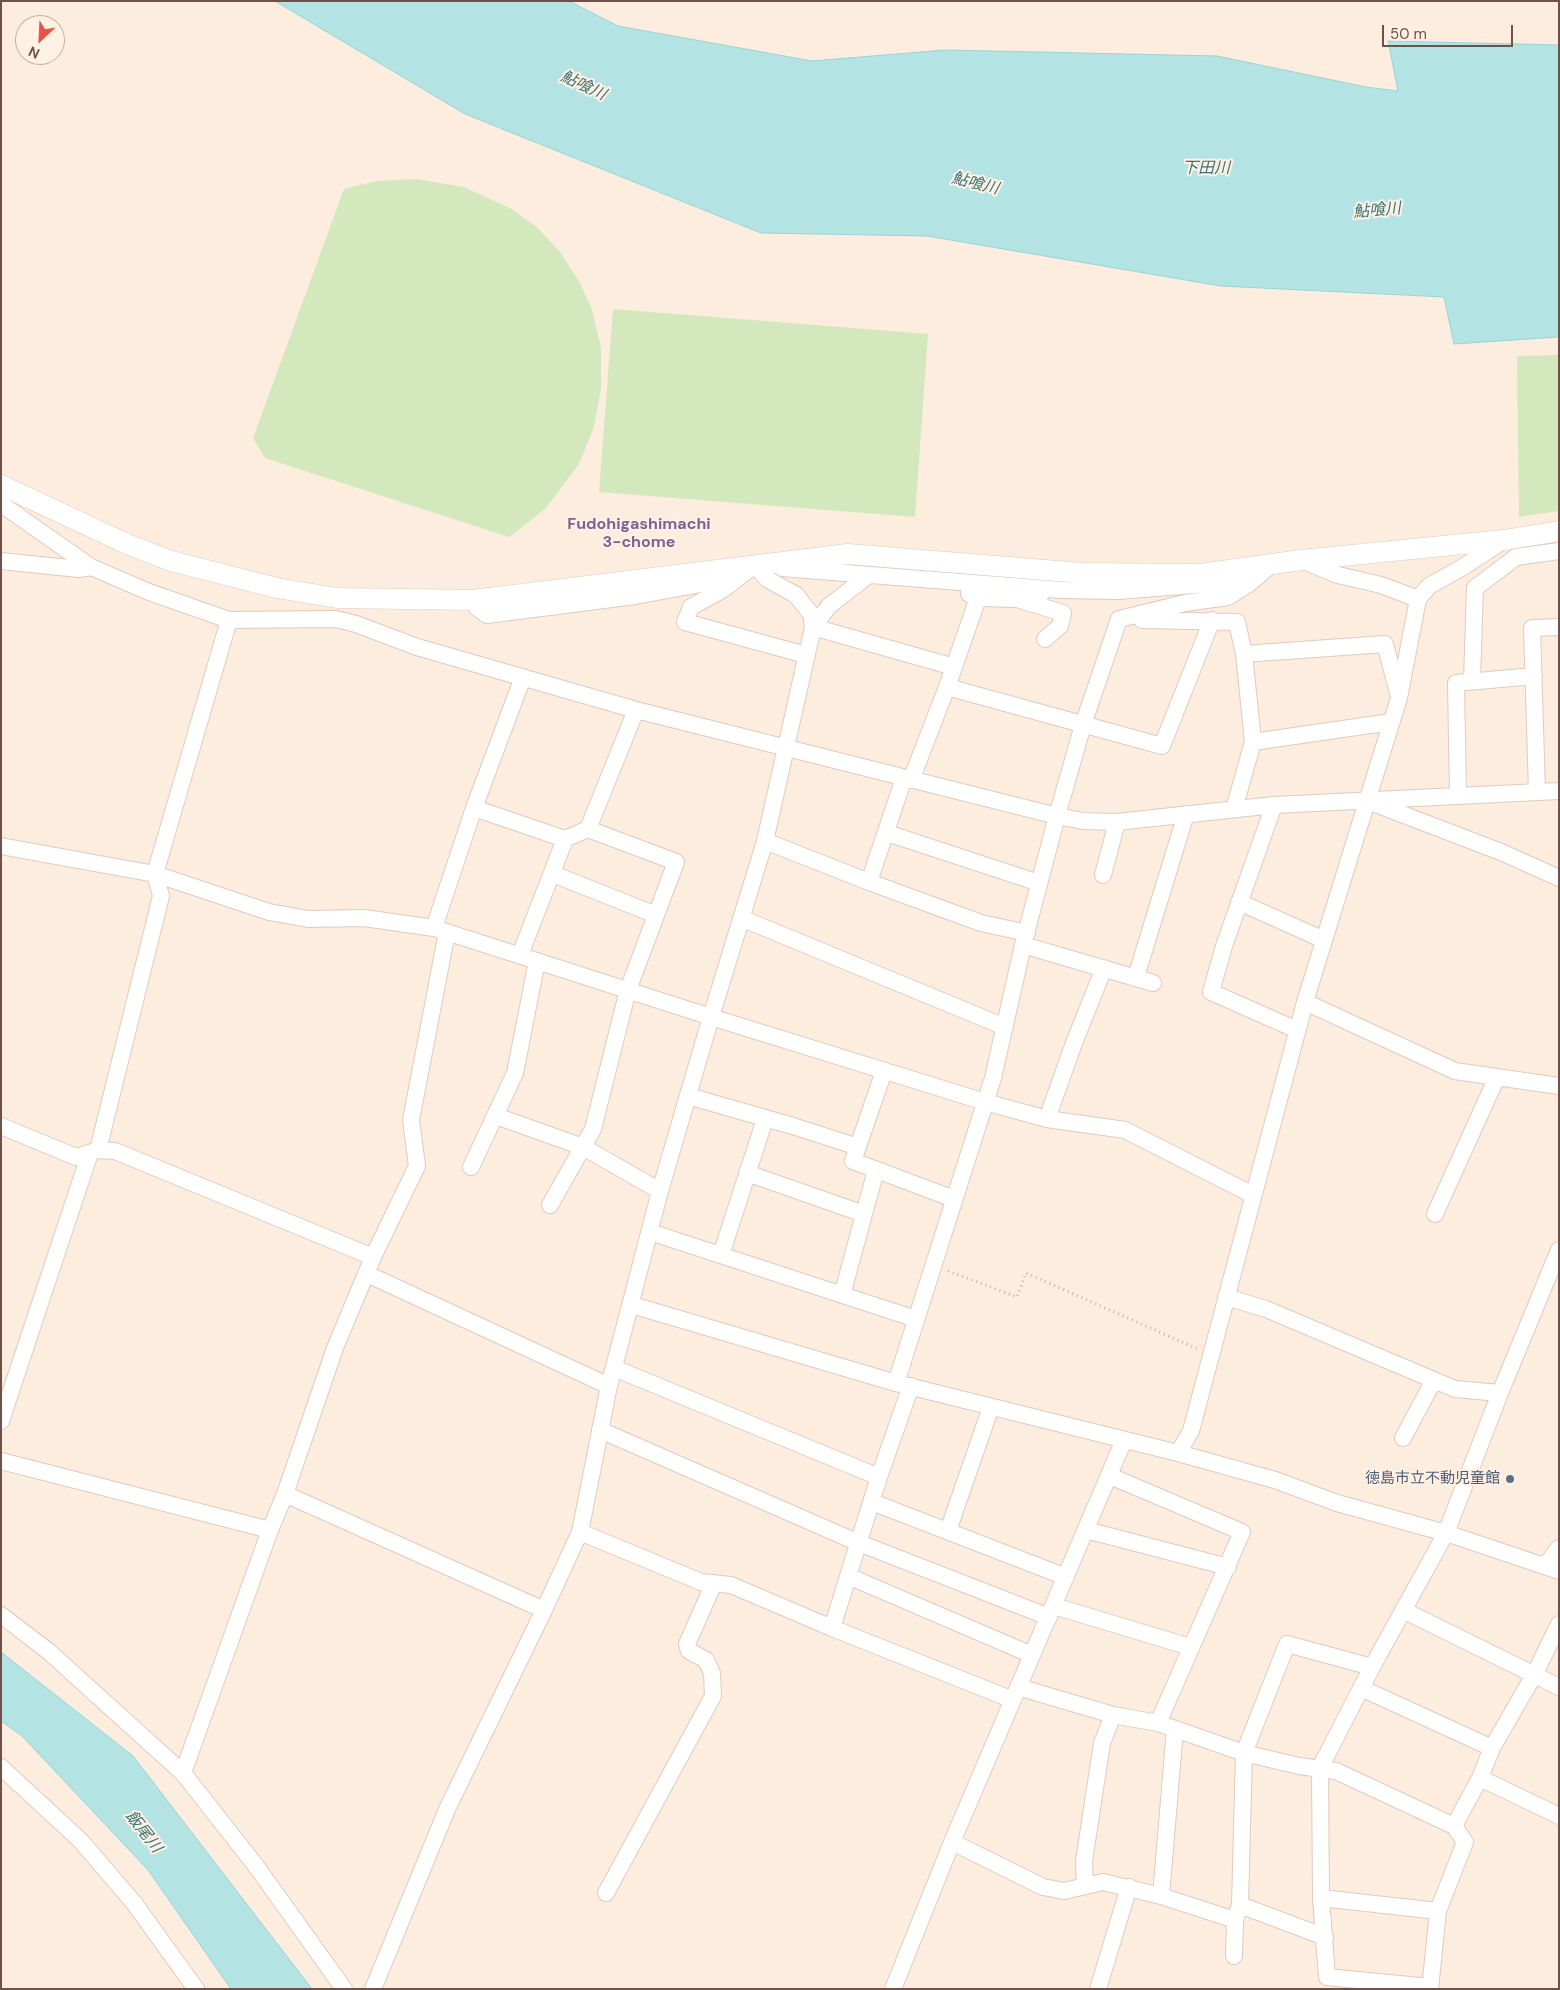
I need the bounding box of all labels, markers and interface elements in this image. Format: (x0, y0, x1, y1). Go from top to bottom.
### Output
north arrow (15, 15, 65, 65)
scale bar (1385, 15, 1516, 47)
text: 50 m (1390, 24, 1427, 44)
text: N (26, 42, 43, 63)
water label: 鮎喰川 (557, 67, 609, 105)
water label: 下田川 (1182, 159, 1230, 179)
water label: 鮎喰川 (949, 169, 1001, 199)
water label: 鮎喰川 (1352, 199, 1402, 223)
district label: Fudohigashimachi 3-chome (567, 515, 711, 553)
place label: 徳島市立不動児童館 (1365, 1470, 1500, 1488)
marker: 徳島市立不動児童館 (1504, 1473, 1516, 1485)
water label: 飯尾川 (121, 1807, 165, 1857)

